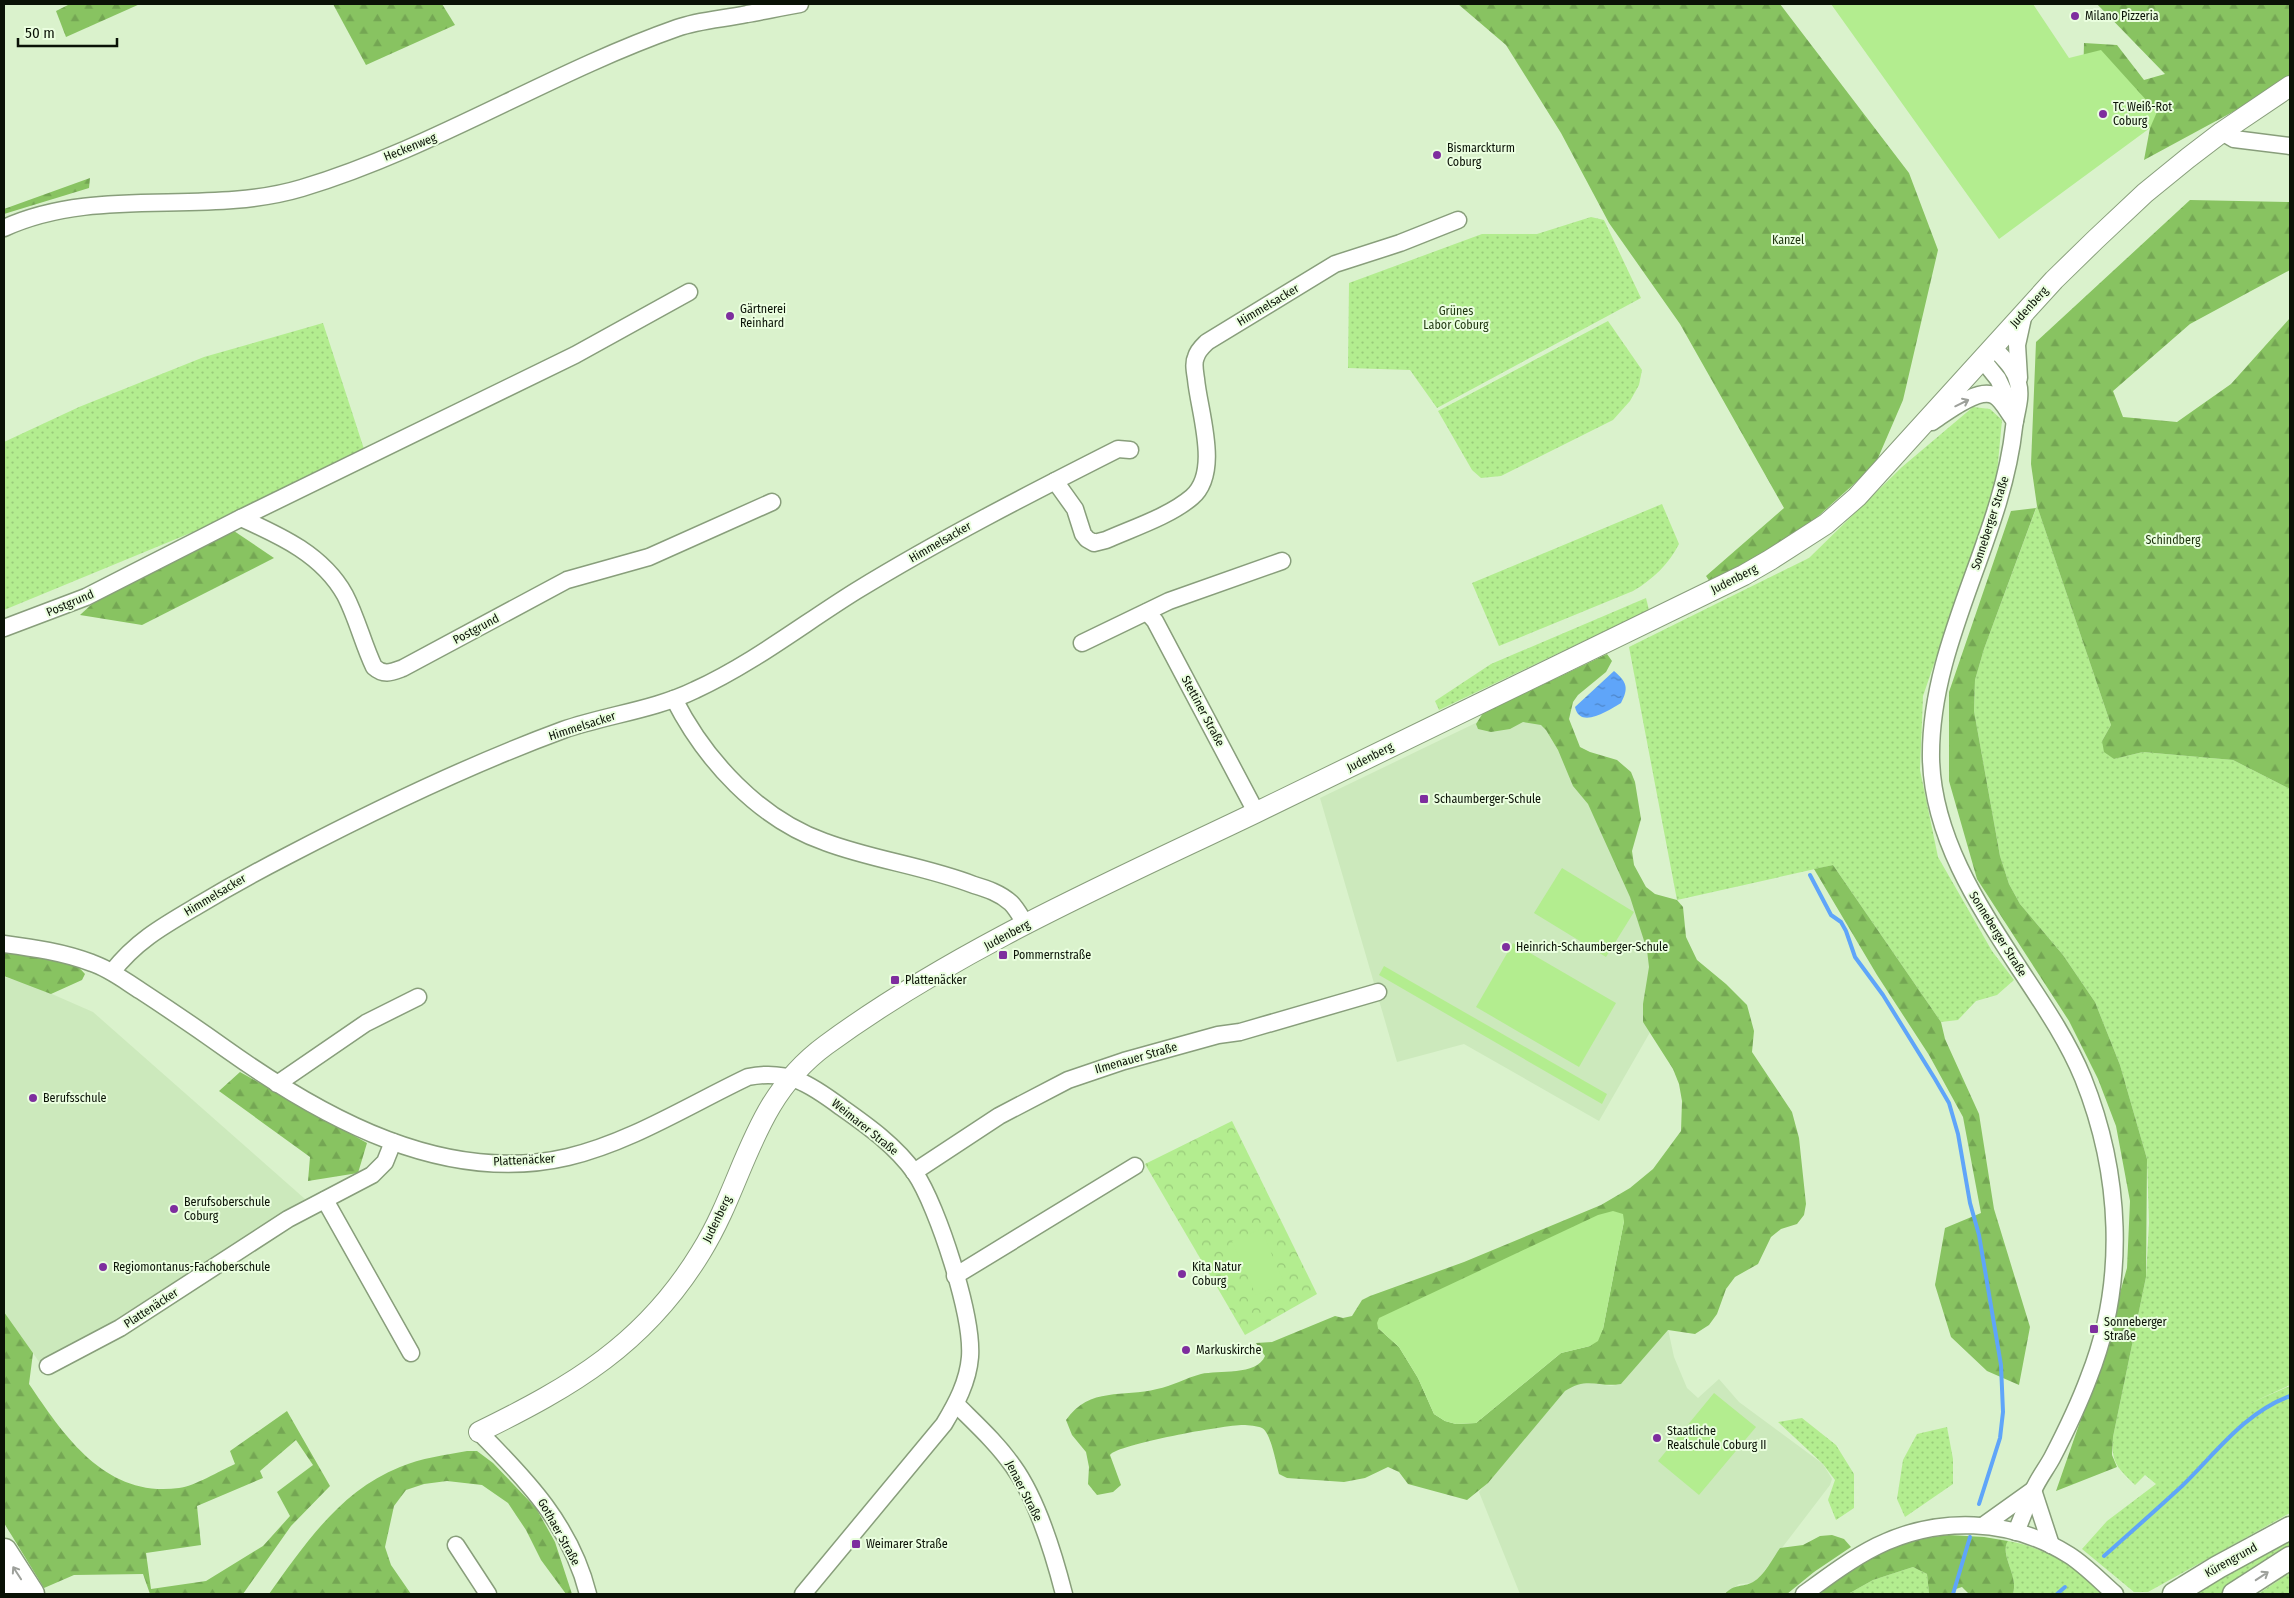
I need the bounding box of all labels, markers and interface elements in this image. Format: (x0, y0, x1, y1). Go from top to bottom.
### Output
place label: Milano Pizzeria (2085, 9, 2159, 23)
marker: Milano Pizzeria (2069, 10, 2081, 22)
scale bar (18, 15, 116, 47)
text: 50 m (25, 24, 55, 42)
place label: TC Weiß-Rot Coburg (2113, 100, 2172, 128)
marker: TC Weiß-Rot Coburg (2097, 108, 2109, 120)
street label: Heckenweg (382, 130, 439, 164)
place label: Bismarckturm Coburg (1447, 141, 1515, 169)
marker: Bismarckturm Coburg (1431, 149, 1443, 161)
park label: Kanzel (1772, 233, 1804, 247)
street label: Himmelsacker (1235, 281, 1302, 329)
street label: Judenberg (2007, 283, 2051, 330)
place label: Gärtnerei Reinhard (740, 302, 786, 330)
park label: Grünes Labor Coburg (1423, 304, 1489, 332)
marker: Gärtnerei Reinhard (724, 310, 736, 322)
one-way arrow (1955, 398, 1970, 408)
street label: Sonneberger Straße (1968, 474, 2012, 572)
street label: Himmelsacker (906, 518, 974, 565)
park label: Schindberg (2145, 533, 2201, 547)
street label: Judenberg (1708, 561, 1760, 597)
street label: Postgrund (44, 587, 96, 619)
street label: Postgrund (451, 611, 501, 647)
street label: Stettiner Straße (1179, 673, 1227, 749)
street label: Himmelsacker (547, 708, 618, 743)
street label: Judenberg (1344, 739, 1396, 775)
place label: Schaumberger-Schule (1434, 792, 1541, 806)
marker: Schaumberger-Schule (1418, 793, 1430, 805)
street label: Himmelsacker (182, 871, 249, 919)
street label: Sonneberger Straße (1966, 889, 2030, 979)
street label: Judenberg (982, 917, 1033, 953)
place label: Heinrich-Schaumberger-Schule (1516, 940, 1668, 954)
marker: Heinrich-Schaumberger-Schule (1500, 941, 1512, 953)
place label: Pommernstraße (1013, 948, 1091, 962)
marker: Pommernstraße (997, 949, 1009, 961)
place label: Plattenäcker (905, 973, 967, 987)
marker: Plattenäcker (889, 974, 901, 986)
street label: Ilmenauer Straße (1093, 1040, 1179, 1076)
place label: Berufsschule (43, 1091, 107, 1105)
marker: Berufsschule (27, 1092, 39, 1104)
street label: Weimarer Straße (829, 1096, 901, 1158)
street label: Plattenäcker (493, 1151, 556, 1169)
street label: Judenberg (700, 1193, 734, 1245)
place label: Berufsoberschule Coburg (184, 1195, 270, 1223)
marker: Berufsoberschule Coburg (168, 1203, 180, 1215)
place label: Regiomontanus-Fachoberschule (113, 1260, 270, 1274)
place label: Kita Natur Coburg (1192, 1260, 1242, 1288)
marker: Regiomontanus-Fachoberschule (97, 1261, 109, 1273)
marker: Kita Natur Coburg (1176, 1268, 1188, 1280)
street label: Plattenäcker (121, 1285, 181, 1331)
place label: Sonneberger Straße (2104, 1315, 2168, 1343)
marker: Sonneberger Straße (2088, 1323, 2100, 1335)
place label: Markuskirche (1196, 1343, 1261, 1357)
marker: Markuskirche (1180, 1344, 1192, 1356)
place label: Staatliche Realschule Coburg II (1667, 1424, 1766, 1452)
marker: Staatliche Realschule Coburg II (1651, 1432, 1663, 1444)
street label: Jenaer Straße (1003, 1458, 1045, 1524)
street label: Gothaer Straße (535, 1496, 583, 1568)
place label: Weimarer Straße (866, 1537, 948, 1551)
marker: Weimarer Straße (850, 1538, 862, 1550)
street label: Kürengrund (2202, 1540, 2260, 1580)
one-way arrow (12, 1567, 22, 1581)
one-way arrow (2255, 1571, 2269, 1581)

